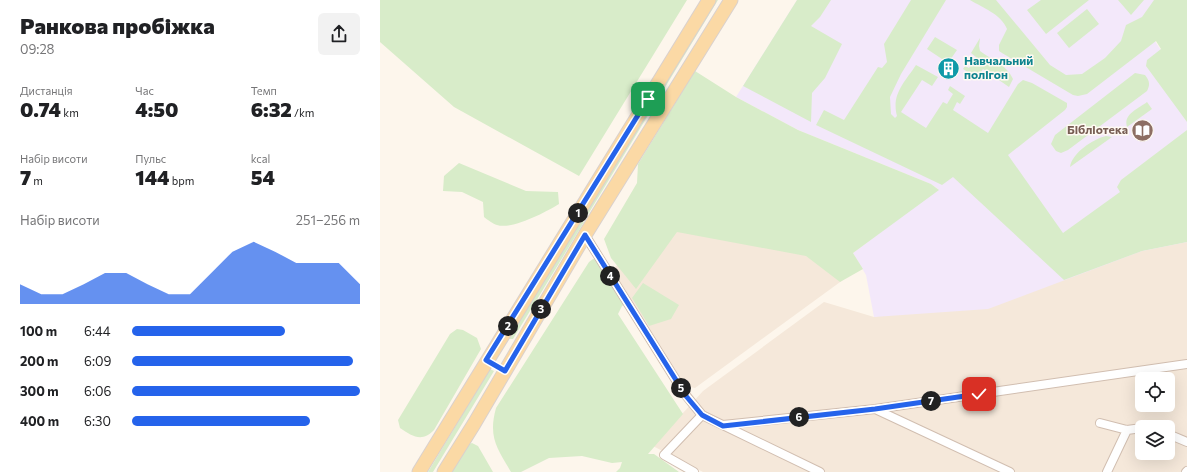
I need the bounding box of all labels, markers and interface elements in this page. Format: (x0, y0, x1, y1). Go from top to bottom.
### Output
text: Ранкова пробіжка (20, 12, 215, 39)
button: share (318, 13, 360, 55)
text: 09:28 (20, 41, 55, 57)
place label: Навчальний полігон (964, 53, 1033, 81)
building icon: Навчальний полігон (936, 55, 962, 81)
pin (631, 82, 665, 116)
text: Дистанція (20, 84, 73, 97)
text: Час (135, 84, 154, 97)
text: Темп (251, 84, 277, 97)
icon: arrive (637, 88, 659, 110)
text: 0.74 (20, 97, 61, 121)
text: 4:50 (135, 97, 179, 121)
text: 6:32 (251, 97, 292, 121)
text: km (61, 106, 79, 119)
text: /km (292, 106, 314, 119)
library icon: Бібліотека (1130, 117, 1156, 143)
place label: Бібліотека (1067, 122, 1128, 136)
text: Набір висоти (20, 152, 88, 165)
text: Пульс (135, 152, 166, 165)
text: kcal (251, 152, 270, 165)
text: 7 (20, 165, 31, 189)
text: 144 (135, 165, 170, 189)
text: 54 (251, 165, 275, 189)
text: m (31, 174, 43, 187)
text: bpm (170, 174, 194, 187)
pin: 1 (568, 203, 588, 223)
text: 1 (576, 206, 580, 219)
text: Набір висоти (20, 212, 100, 228)
text: 251–256 m (296, 212, 360, 228)
pin: 4 (600, 266, 620, 286)
text: 4 (607, 269, 613, 282)
pin: 3 (531, 299, 551, 319)
text: 3 (538, 302, 544, 315)
pin: 2 (498, 316, 518, 336)
text: 2 (505, 319, 511, 332)
text: 100 m (20, 323, 57, 339)
text: 6:44 (84, 323, 111, 339)
text: 200 m (20, 353, 58, 369)
text: 6:09 (84, 353, 111, 369)
map controls (1135, 372, 1175, 460)
button: locate (1135, 372, 1175, 412)
pin (962, 377, 996, 411)
pin: 5 (671, 378, 691, 398)
text: 5 (678, 381, 684, 394)
text: 300 m (20, 383, 59, 399)
text: 6:06 (84, 383, 111, 399)
icon: check (968, 383, 990, 405)
pin: 7 (921, 391, 941, 411)
text: 7 (928, 394, 934, 407)
pin: 6 (789, 407, 809, 427)
text: 6 (796, 410, 802, 423)
text: 400 m (20, 413, 59, 429)
text: 6:30 (84, 413, 111, 429)
button: layers (1135, 420, 1175, 460)

